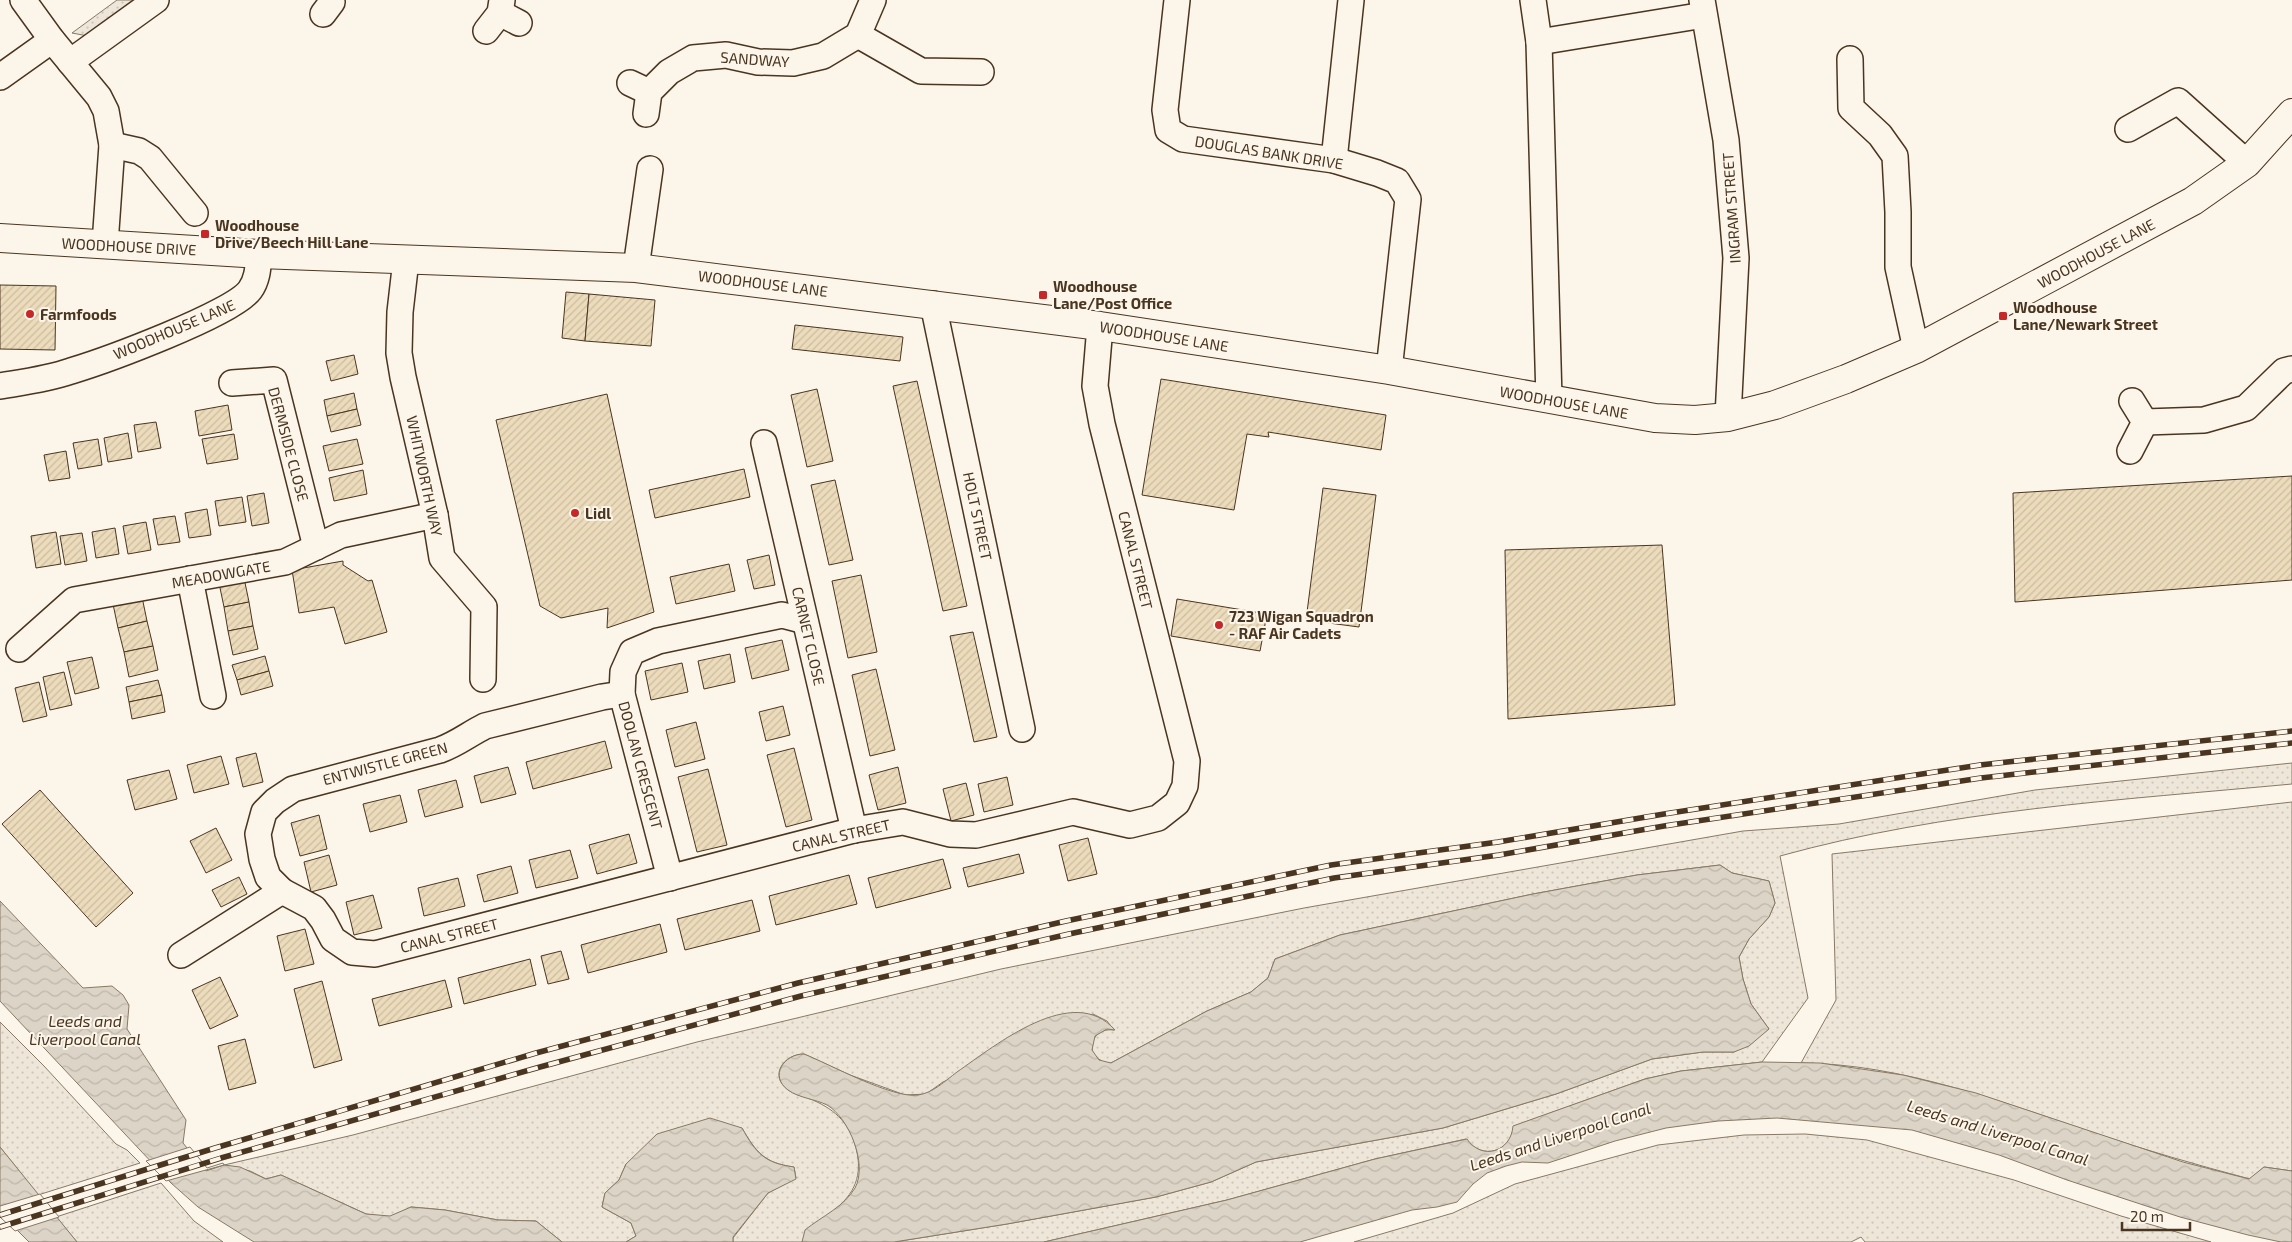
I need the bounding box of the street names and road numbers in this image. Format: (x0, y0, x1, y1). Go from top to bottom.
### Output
street label: SANDWAY (720, 48, 791, 70)
street label: DOUGLAS BANK DRIVE (1193, 131, 1345, 173)
street label: INGRAM STREET (1718, 152, 1744, 264)
street label: WOODHOUSE LANE (2034, 214, 2158, 292)
street label: WOODHOUSE DRIVE (61, 233, 197, 259)
street label: WOODHOUSE LANE (697, 266, 829, 300)
street label: WOODHOUSE LANE (110, 295, 238, 363)
street label: WOODHOUSE LANE (1098, 317, 1230, 355)
street label: WOODHOUSE LANE (1498, 382, 1630, 422)
street label: DERMSIDE CLOSE (265, 385, 313, 503)
street label: WHITWORTH WAY (403, 414, 447, 539)
street label: HOLT STREET (960, 470, 996, 562)
street label: CANAL STREET (1115, 509, 1157, 611)
street label: MEADOWGATE (170, 556, 272, 592)
street label: CARNET CLOSE (789, 585, 829, 687)
street label: DOOLAN CRESCENT (615, 699, 667, 831)
street label: ENTWISTLE GREEN (321, 738, 449, 788)
street label: CANAL STREET (790, 815, 892, 855)
street label: CANAL STREET (398, 914, 500, 956)

